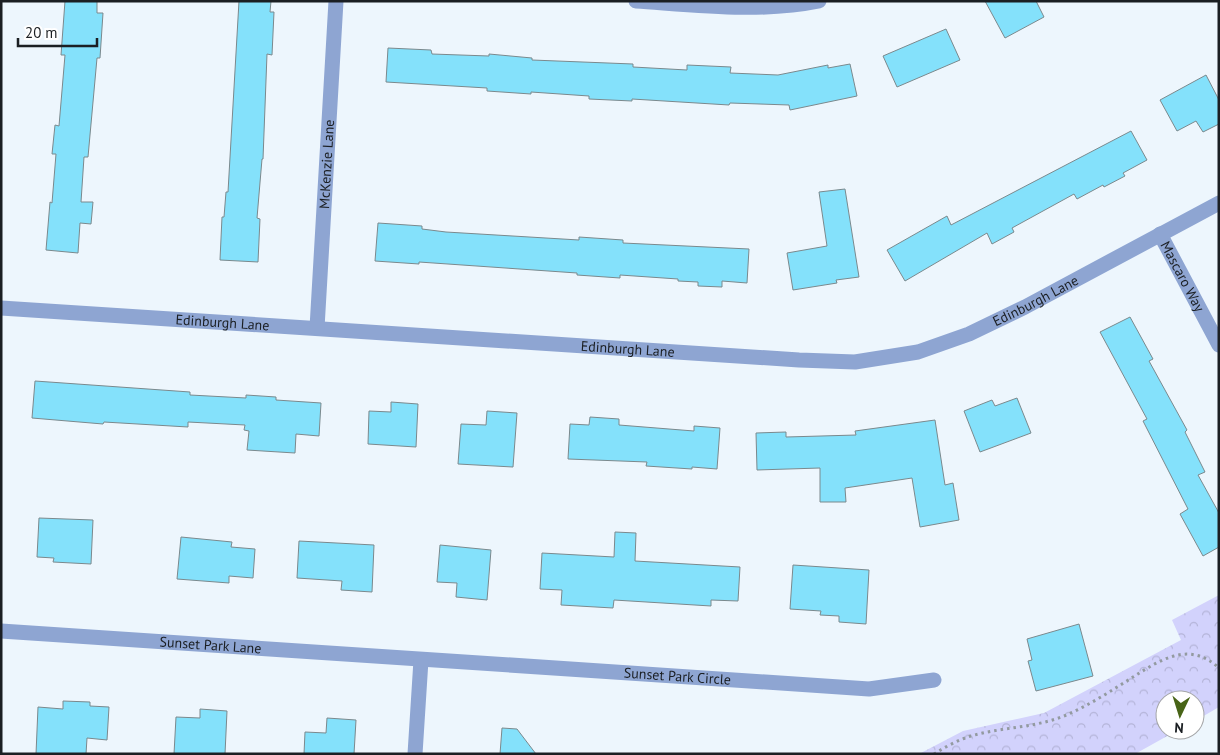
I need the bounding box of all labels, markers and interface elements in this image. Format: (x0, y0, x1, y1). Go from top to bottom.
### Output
scale bar (18, 15, 96, 47)
text: 20 m (25, 23, 58, 42)
street label: McKenzie Lane (315, 119, 338, 210)
street label: Mascaro Way (1156, 238, 1209, 315)
street label: Edinburgh Lane (990, 271, 1081, 330)
street label: Edinburgh Lane (175, 310, 270, 334)
street label: Edinburgh Lane (580, 337, 675, 361)
street label: Sunset Park Lane (159, 633, 262, 657)
street label: Sunset Park Circle (623, 664, 732, 689)
north arrow (1155, 690, 1205, 740)
text: N (1174, 719, 1184, 737)

